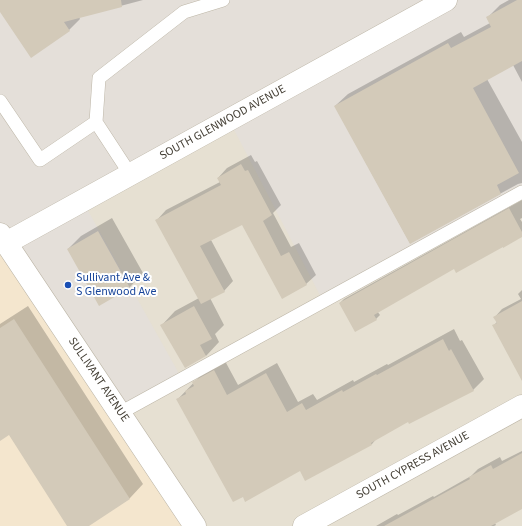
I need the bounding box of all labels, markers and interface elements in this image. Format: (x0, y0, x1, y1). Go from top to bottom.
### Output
street label: SOUTH GLENWOOD AVENUE (157, 82, 289, 164)
place label: Sullivant Ave & S Glenwood Ave (76, 271, 156, 299)
marker: Sullivant Ave & S Glenwood Ave (63, 280, 73, 290)
street label: SULLIVANT AVENUE (64, 335, 132, 425)
street label: SOUTH CYPRESS AVENUE (354, 429, 472, 503)

